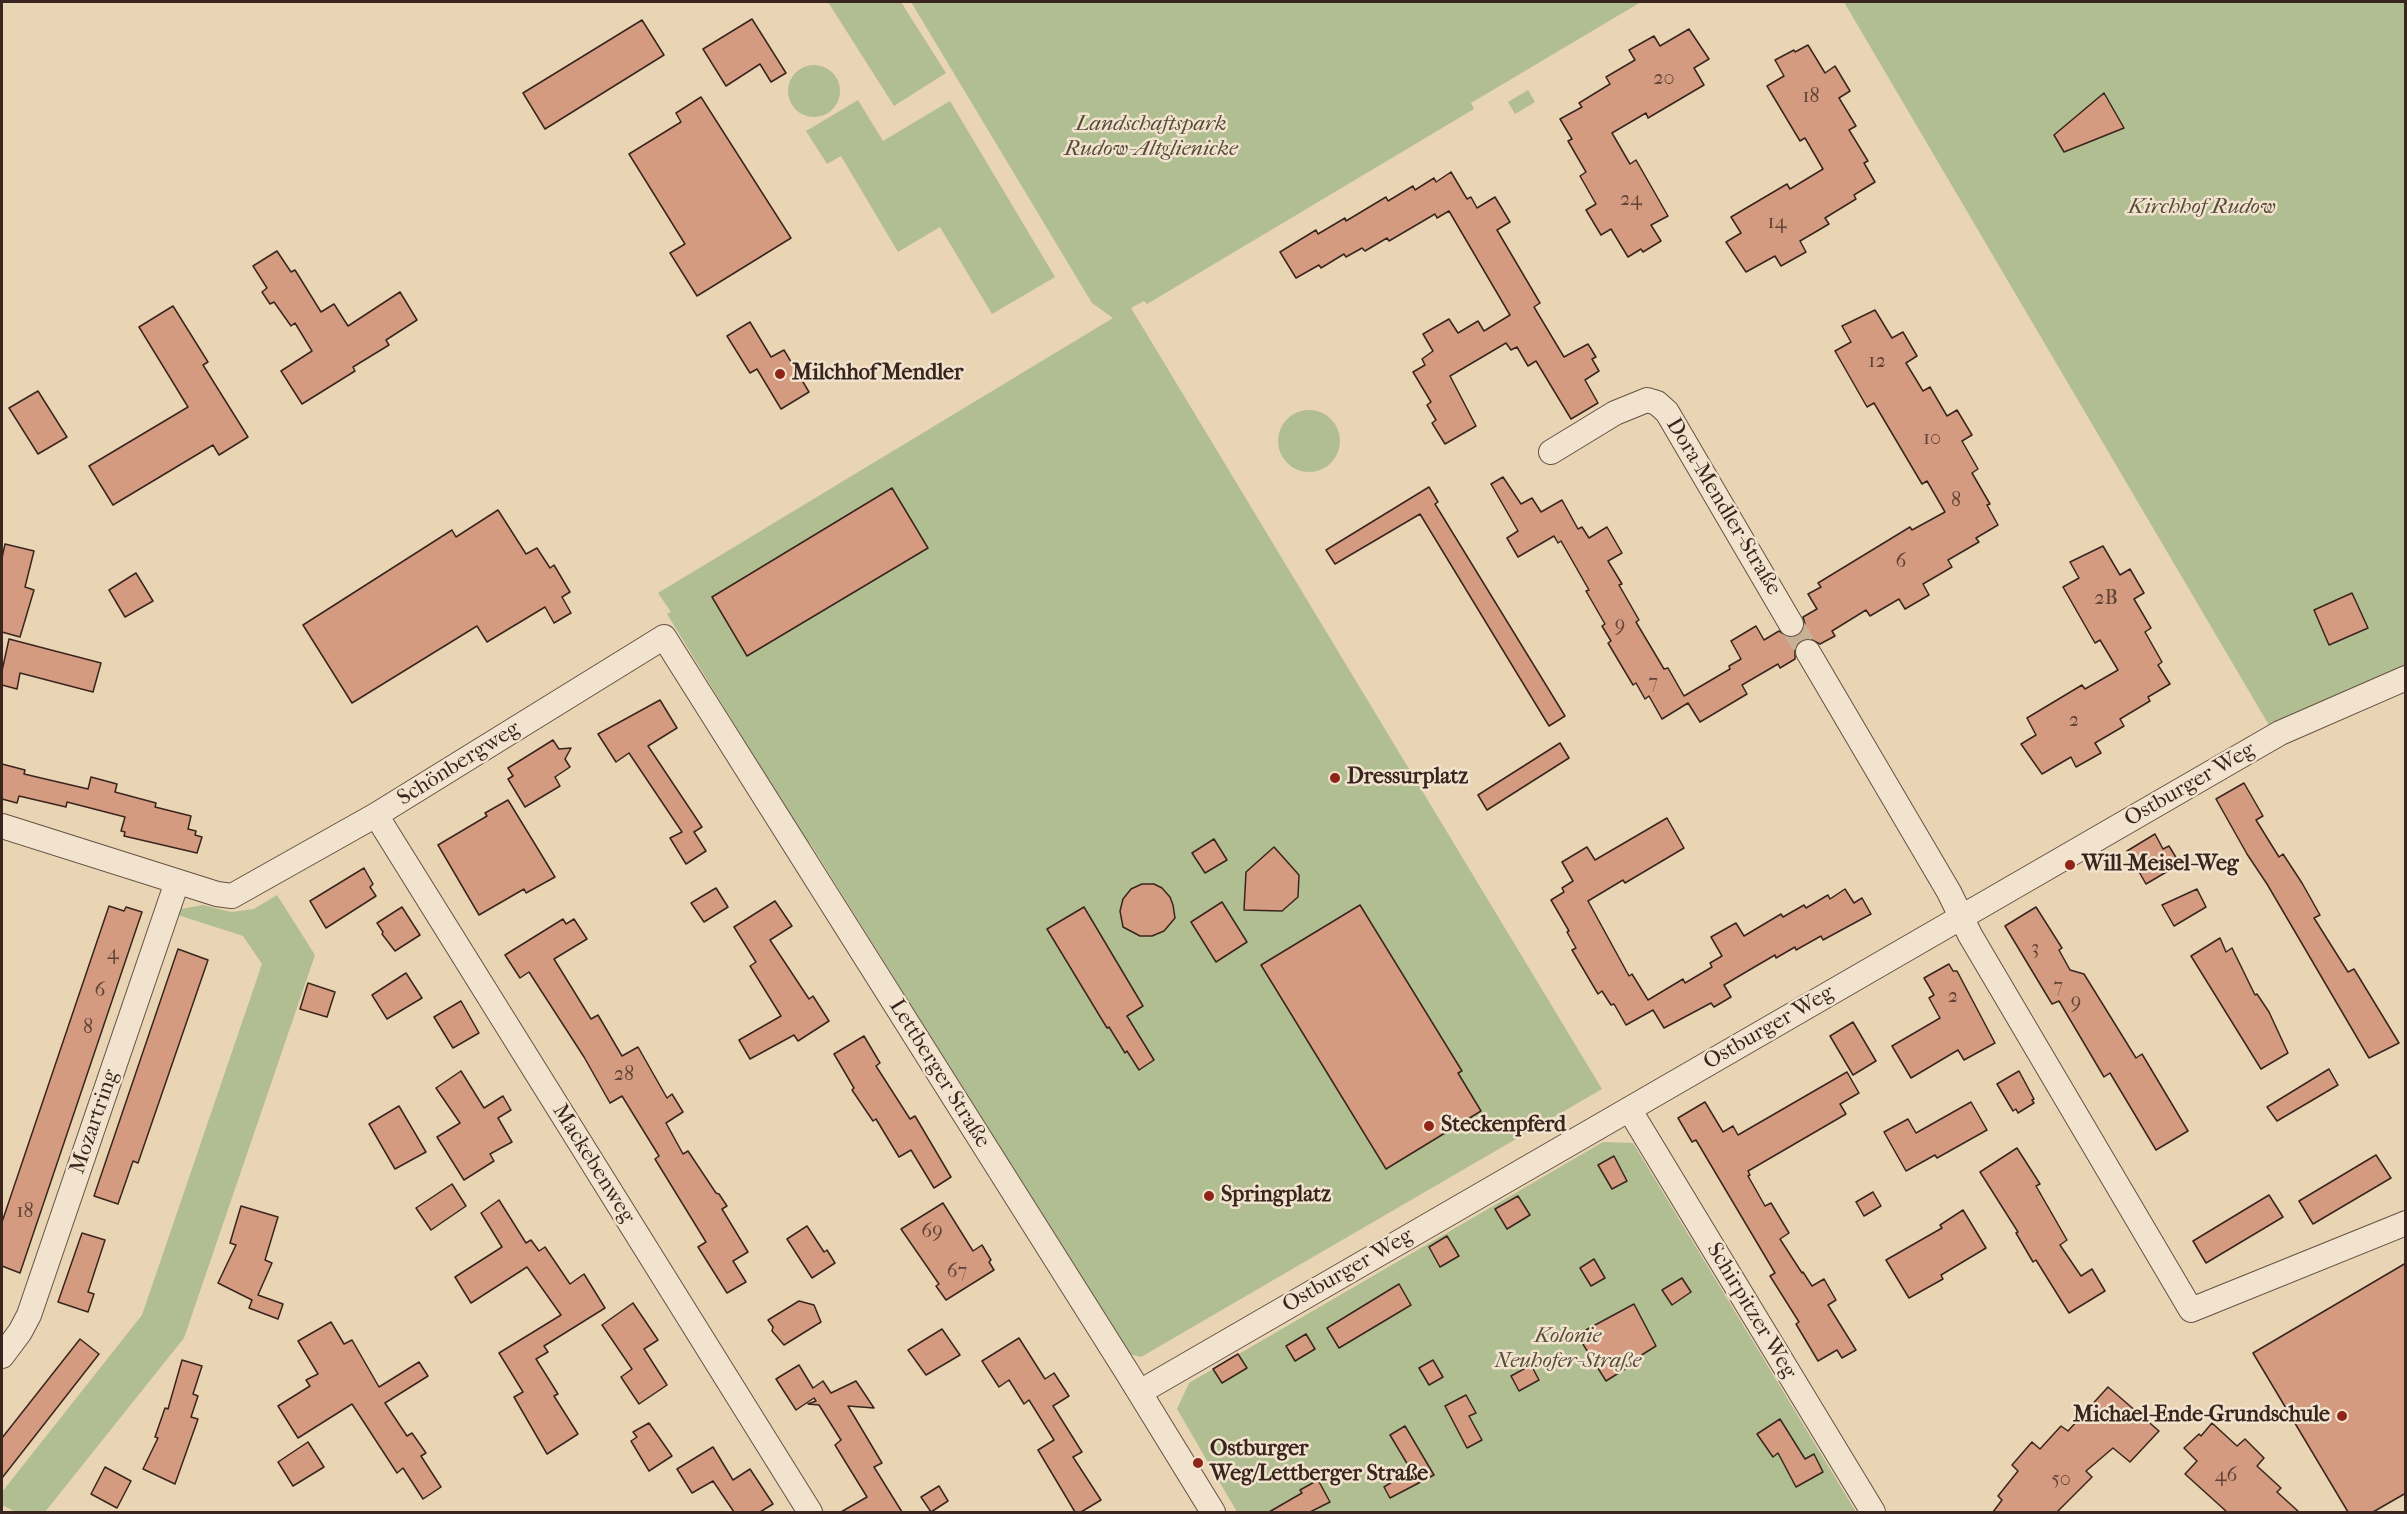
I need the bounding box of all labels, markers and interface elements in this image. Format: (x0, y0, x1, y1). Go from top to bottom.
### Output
house number: 20 (1653, 67, 1675, 91)
house number: 18 (1802, 85, 1820, 109)
park label: Landschaftspark Rudow-Altglienicke (1064, 112, 1238, 164)
house number: 24 (1620, 188, 1642, 212)
park label: Kirchhof Rudow (2128, 195, 2276, 221)
house number: 14 (1768, 211, 1786, 235)
house number: 12 (1868, 350, 1886, 374)
place label: Milchhof Mendler (792, 361, 963, 387)
marker: Milchhof Mendler (773, 367, 787, 381)
street label: Dora-Mendler-Straße (1660, 414, 1786, 600)
house number: 10 (1923, 427, 1941, 451)
house number: 8 (1951, 489, 1961, 513)
house number: 6 (1896, 550, 1906, 574)
house number: 2B (2094, 587, 2118, 611)
house number: 9 (1615, 614, 1625, 638)
house number: 7 (1648, 671, 1658, 695)
house number: 2 (2069, 709, 2079, 733)
street label: Schönbergweg (393, 716, 525, 812)
street label: Ostburger Weg (2120, 737, 2260, 833)
place label: Dressurplatz (1347, 765, 1468, 791)
marker: Dressurplatz (1328, 771, 1342, 785)
place label: Will-Meisel-Weg (2082, 852, 2239, 878)
marker: Will-Meisel-Weg (2063, 858, 2077, 872)
house number: 3 (2031, 937, 2039, 961)
house number: 4 (107, 942, 119, 966)
house number: 7 (2053, 975, 2063, 999)
house number: 6 (95, 979, 105, 1003)
street label: Ostburger Weg (1699, 980, 1839, 1076)
house number: 2 (1948, 985, 1958, 1009)
house number: 9 (2071, 991, 2081, 1015)
street label: Lettberger Straße (883, 995, 995, 1153)
house number: 8 (83, 1016, 93, 1040)
house number: 28 (614, 1063, 634, 1087)
street label: Mozartring (65, 1066, 125, 1178)
street label: Mackebenweg (546, 1100, 640, 1228)
place label: Steckenpferd (1441, 1113, 1566, 1139)
marker: Steckenpferd (1422, 1119, 1436, 1133)
place label: Springplatz (1221, 1183, 1331, 1209)
marker: Springplatz (1202, 1189, 1216, 1203)
house number: 18 (16, 1200, 34, 1224)
house number: 69 (921, 1220, 943, 1244)
street label: Ostburger Weg (1278, 1223, 1418, 1319)
street label: Schirpitzer Weg (1700, 1239, 1802, 1383)
house number: 67 (947, 1260, 967, 1284)
park label: Kolonie Neuhofer-Straße (1495, 1324, 1641, 1376)
place label: Michael-Ende-Grundschule (2073, 1403, 2330, 1429)
marker: Michael-Ende-Grundschule (2335, 1409, 2349, 1423)
place label: Ostburger Weg/Lettberger Straße (1210, 1437, 1428, 1488)
marker: Ostburger Weg/Lettberger Straße (1191, 1456, 1205, 1470)
house number: 46 (2215, 1464, 2237, 1488)
house number: 50 (2051, 1468, 2071, 1492)

